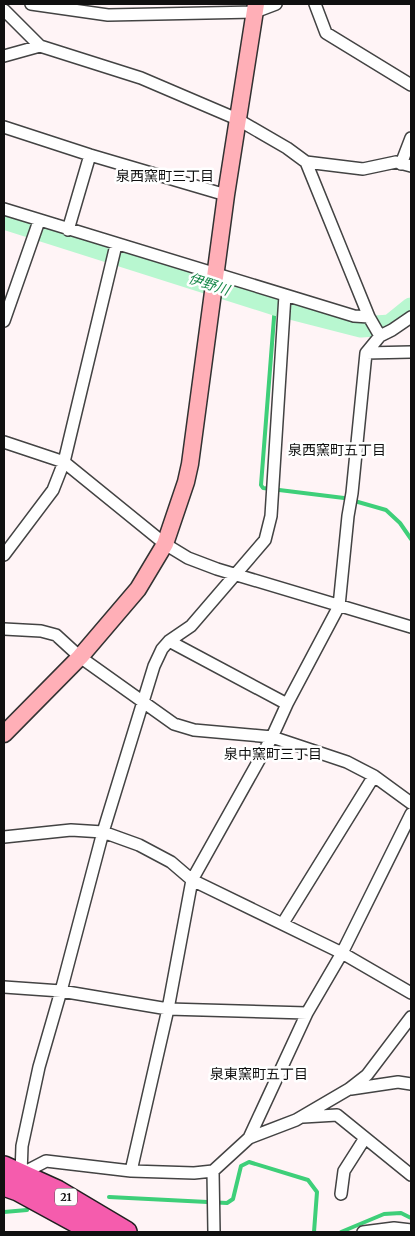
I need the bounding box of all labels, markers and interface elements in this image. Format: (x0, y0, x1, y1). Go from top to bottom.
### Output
district label: 泉西窯町三丁目 (116, 167, 214, 185)
water label: 伊野川 (186, 269, 234, 300)
district label: 泉西窯町五丁目 (288, 441, 386, 459)
district label: 泉中窯町三丁目 (224, 745, 322, 763)
district label: 泉東窯町五丁目 (210, 1065, 308, 1083)
road number: 21 (55, 1188, 77, 1206)

